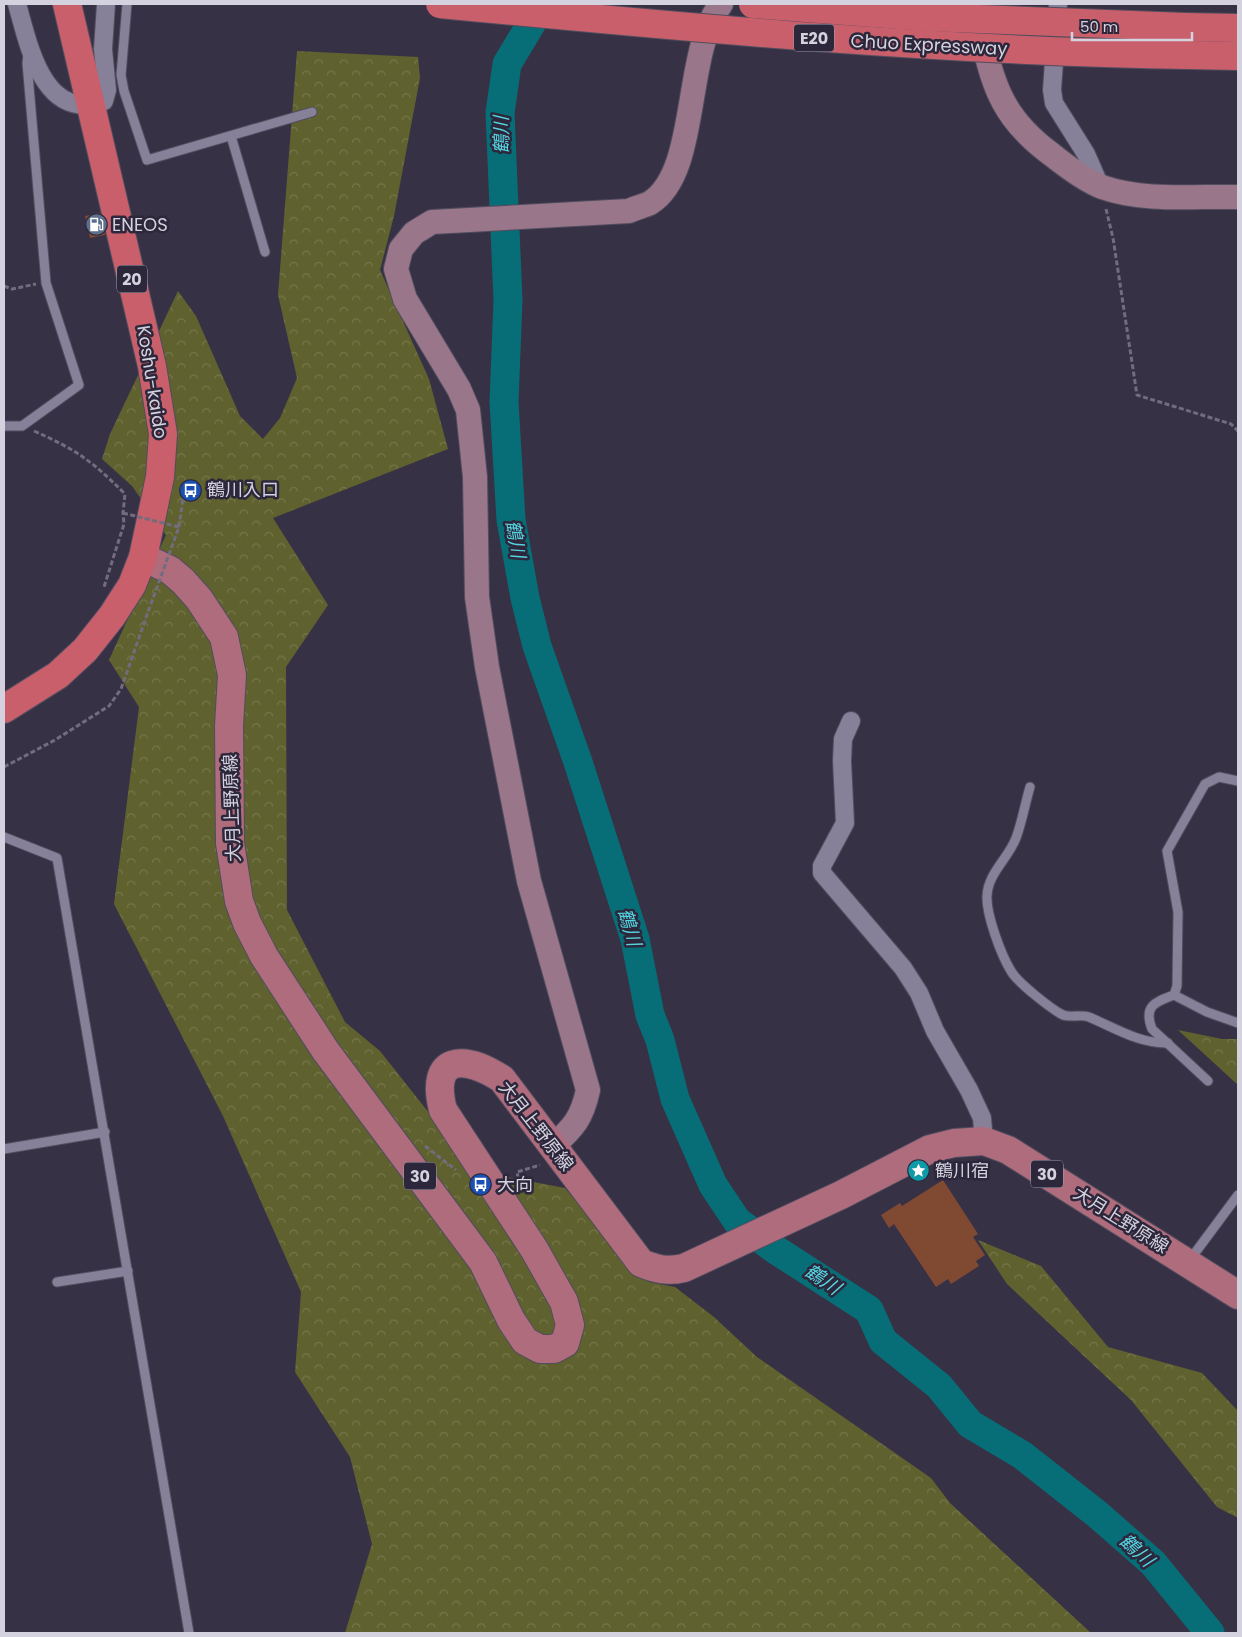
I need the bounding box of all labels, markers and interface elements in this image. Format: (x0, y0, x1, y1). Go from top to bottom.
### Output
scale bar (1072, 10, 1192, 42)
text: 50 m (1080, 16, 1118, 37)
road number: E20 (794, 24, 834, 52)
street label: Chuo Expressway (850, 28, 1008, 61)
water label: 鶴川 (488, 114, 515, 154)
place label: ENEOS (112, 212, 168, 237)
fuel station icon: ENEOS (84, 213, 108, 237)
road number: 20 (117, 266, 147, 292)
street label: Koshu-kaido (131, 324, 174, 440)
place label: 鶴川入口 (207, 477, 279, 502)
bus stop icon: 鶴川入口 (179, 478, 203, 502)
water label: 鶴川 (499, 518, 532, 562)
street label: 大月上野原線 (217, 754, 246, 862)
water label: 鶴川 (611, 905, 648, 951)
street label: 大月上野原線 (493, 1075, 579, 1176)
place label: 鶴川宿 (935, 1158, 989, 1183)
place icon: 鶴川宿 (907, 1159, 931, 1183)
road number: 30 (1031, 1160, 1063, 1188)
road number: 30 (404, 1162, 436, 1190)
place label: 大向 (497, 1172, 533, 1197)
bus stop icon: 大向 (469, 1173, 493, 1197)
street label: 大月上野原線 (1069, 1180, 1174, 1259)
water label: 鶴川 (799, 1258, 848, 1302)
water label: 鶴川 (1114, 1528, 1161, 1575)

